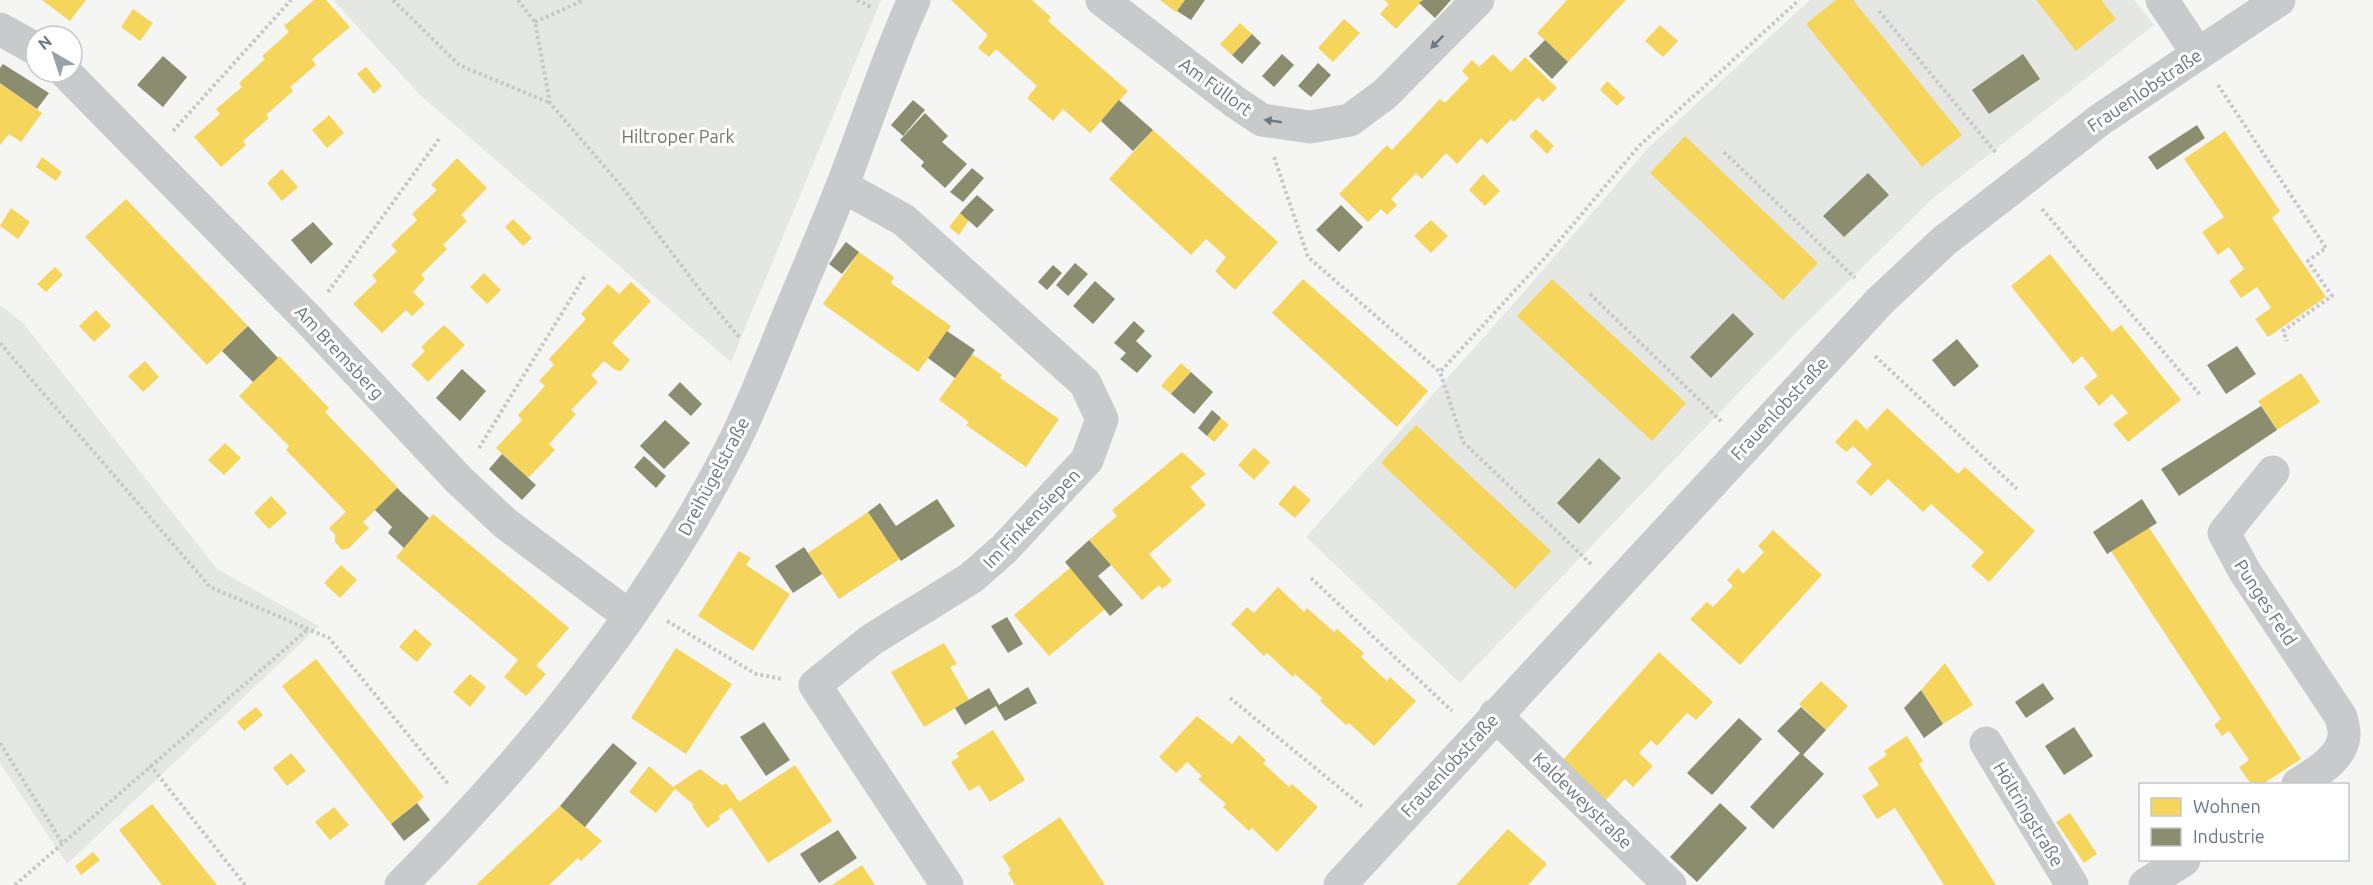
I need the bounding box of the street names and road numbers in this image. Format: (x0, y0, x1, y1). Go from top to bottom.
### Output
street label: Frauenlobstraße (2083, 44, 2205, 136)
street label: Am Füllort (1176, 53, 1256, 119)
street label: Am Bremsberg (292, 301, 388, 403)
street label: Frauenlobstraße (1726, 352, 1832, 464)
street label: Dreihügelstraße (673, 413, 753, 539)
street label: Im Finkensiepen (979, 464, 1083, 572)
street label: Punges Feld (2231, 555, 2301, 649)
street label: Frauenlobstraße (1396, 709, 1502, 821)
street label: Kaldeweystraße (1529, 748, 1637, 852)
street label: Höltringstraße (1990, 758, 2068, 870)

